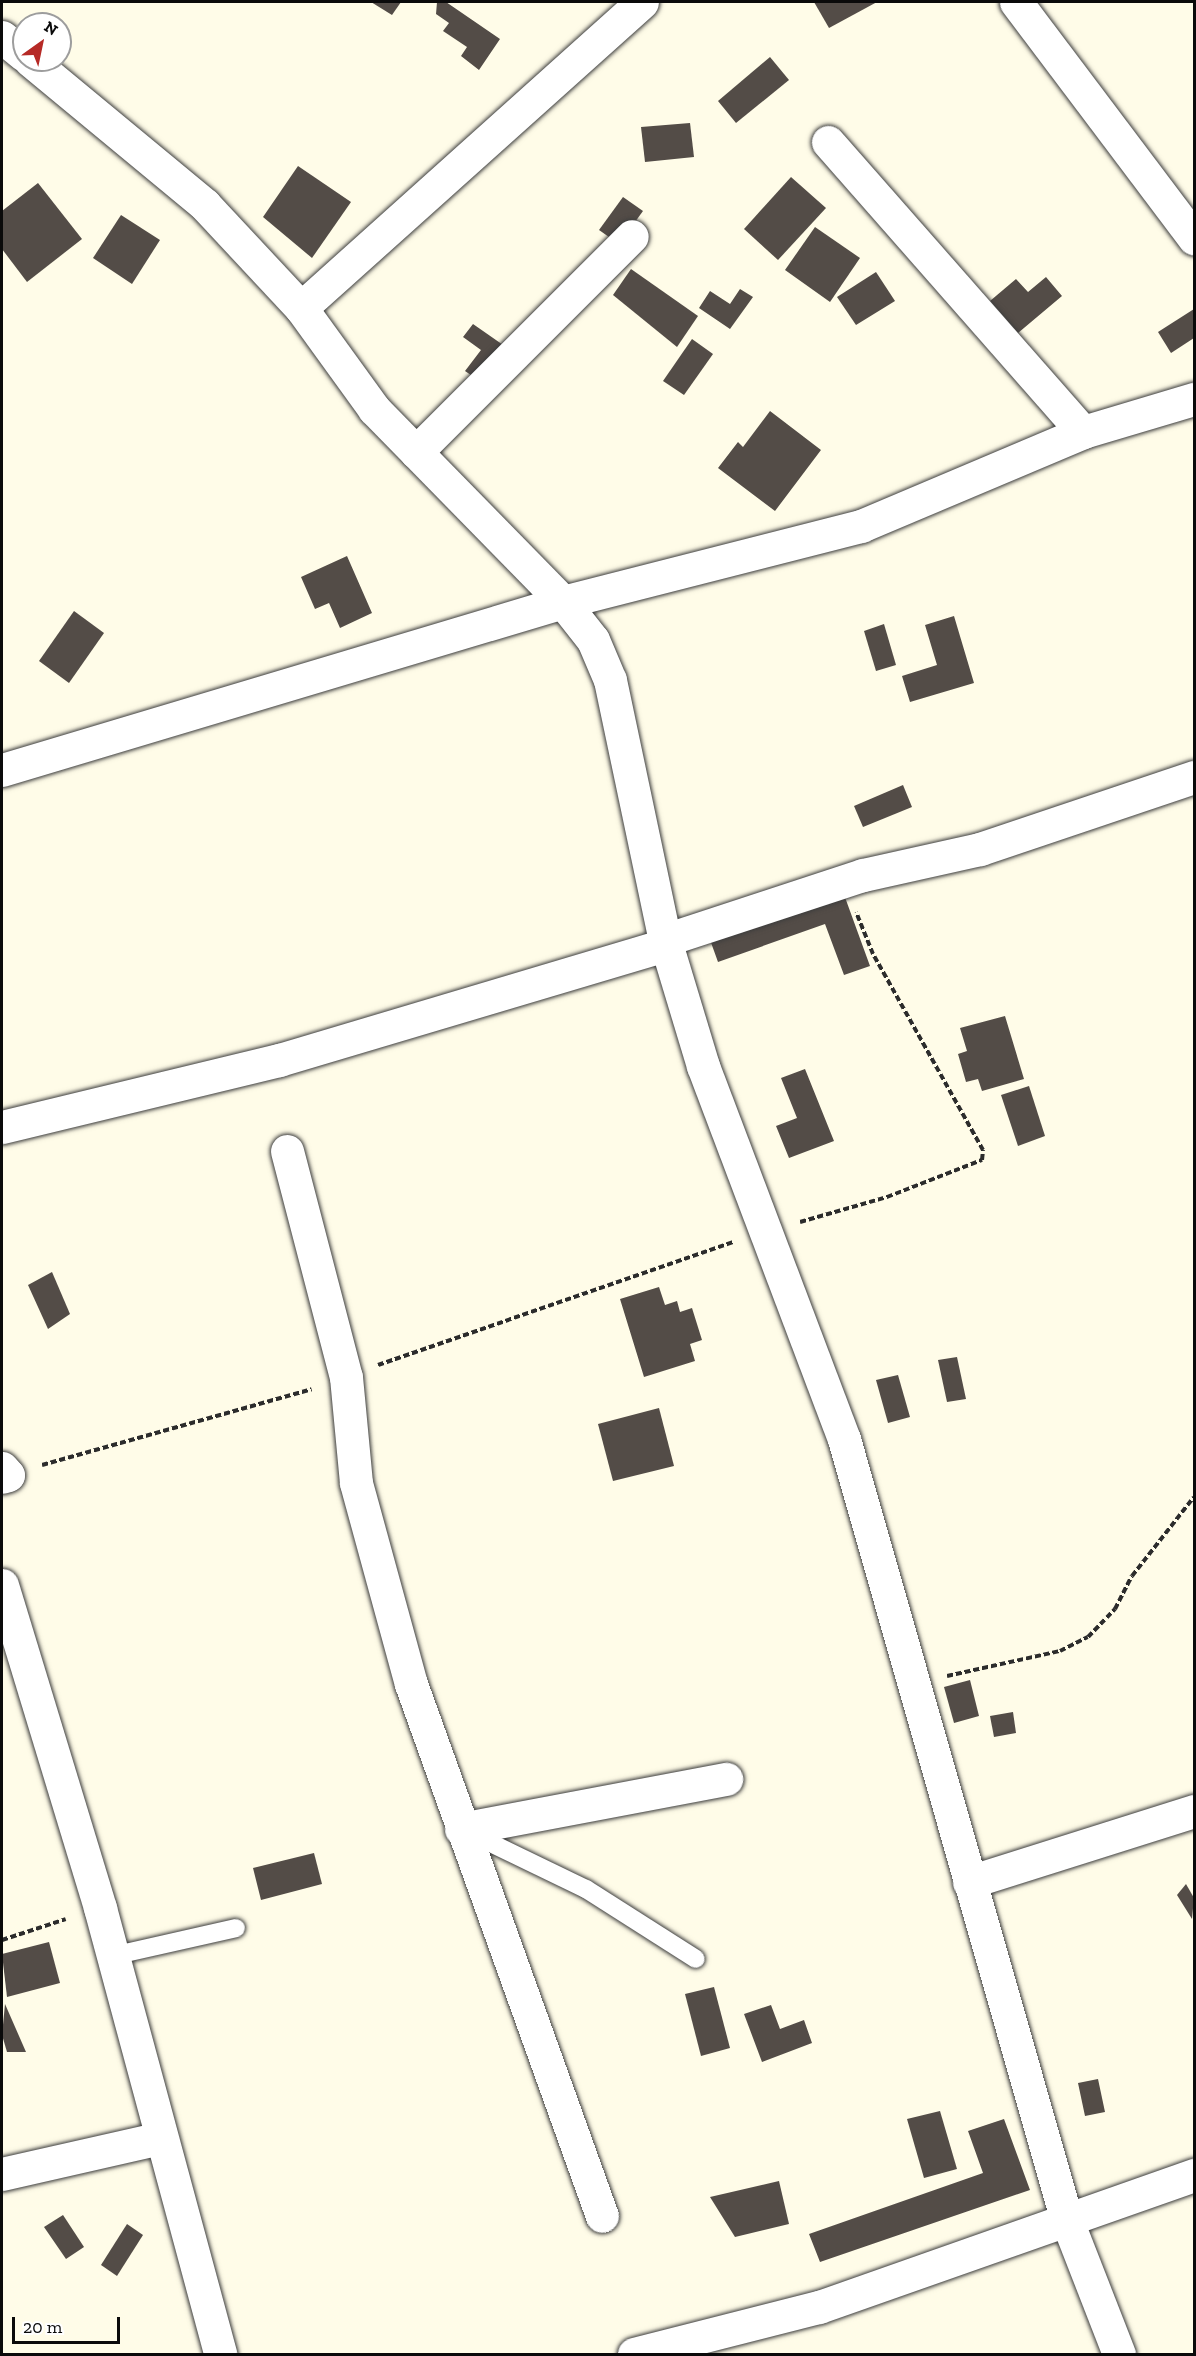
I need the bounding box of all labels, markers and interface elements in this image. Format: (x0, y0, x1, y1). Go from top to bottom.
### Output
north arrow (12, 12, 72, 72)
text: N (41, 17, 61, 39)
scale bar (15, 2305, 123, 2343)
text: 20 m (23, 2316, 62, 2338)

